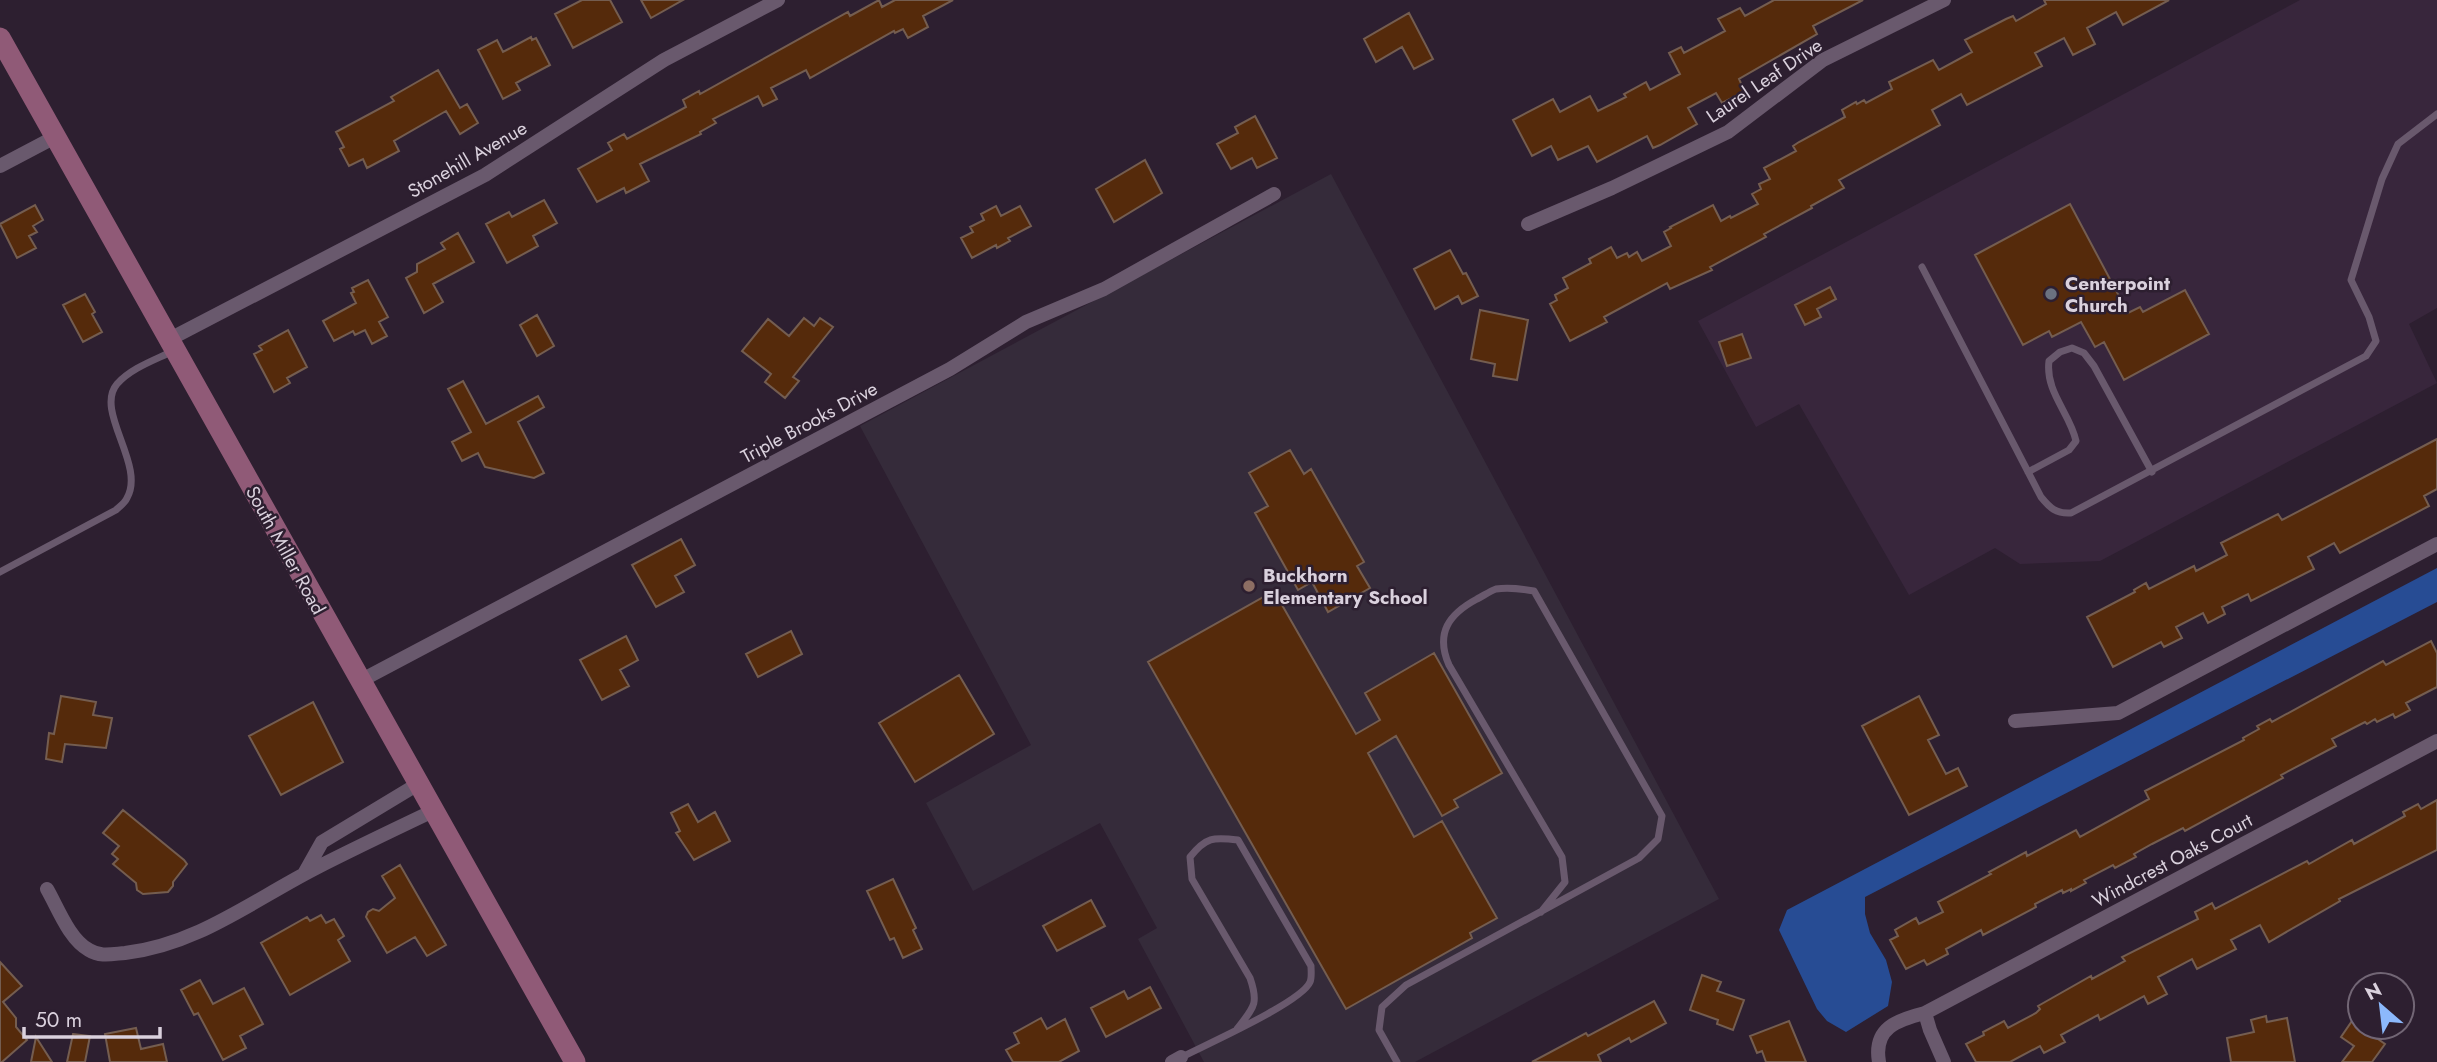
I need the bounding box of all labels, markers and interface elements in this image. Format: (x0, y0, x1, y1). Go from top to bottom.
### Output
street label: Laurel Leaf Drive (1701, 31, 1828, 129)
street label: Stonehill Avenue (403, 114, 532, 205)
place label: Centerpoint Church (2065, 270, 2170, 319)
marker: Centerpoint Church (2043, 286, 2059, 302)
street label: Triple Brooks Drive (736, 375, 882, 470)
street label: South Miller Road (239, 481, 332, 619)
place label: Buckhorn Elementary School (1263, 562, 1428, 611)
marker: Buckhorn Elementary School (1241, 578, 1257, 594)
street label: Windcrest Oaks Court (2087, 807, 2257, 914)
north arrow (2346, 971, 2416, 1041)
text: N (2360, 976, 2386, 1007)
scale bar (24, 996, 161, 1040)
text: 50 m (35, 1005, 82, 1035)

